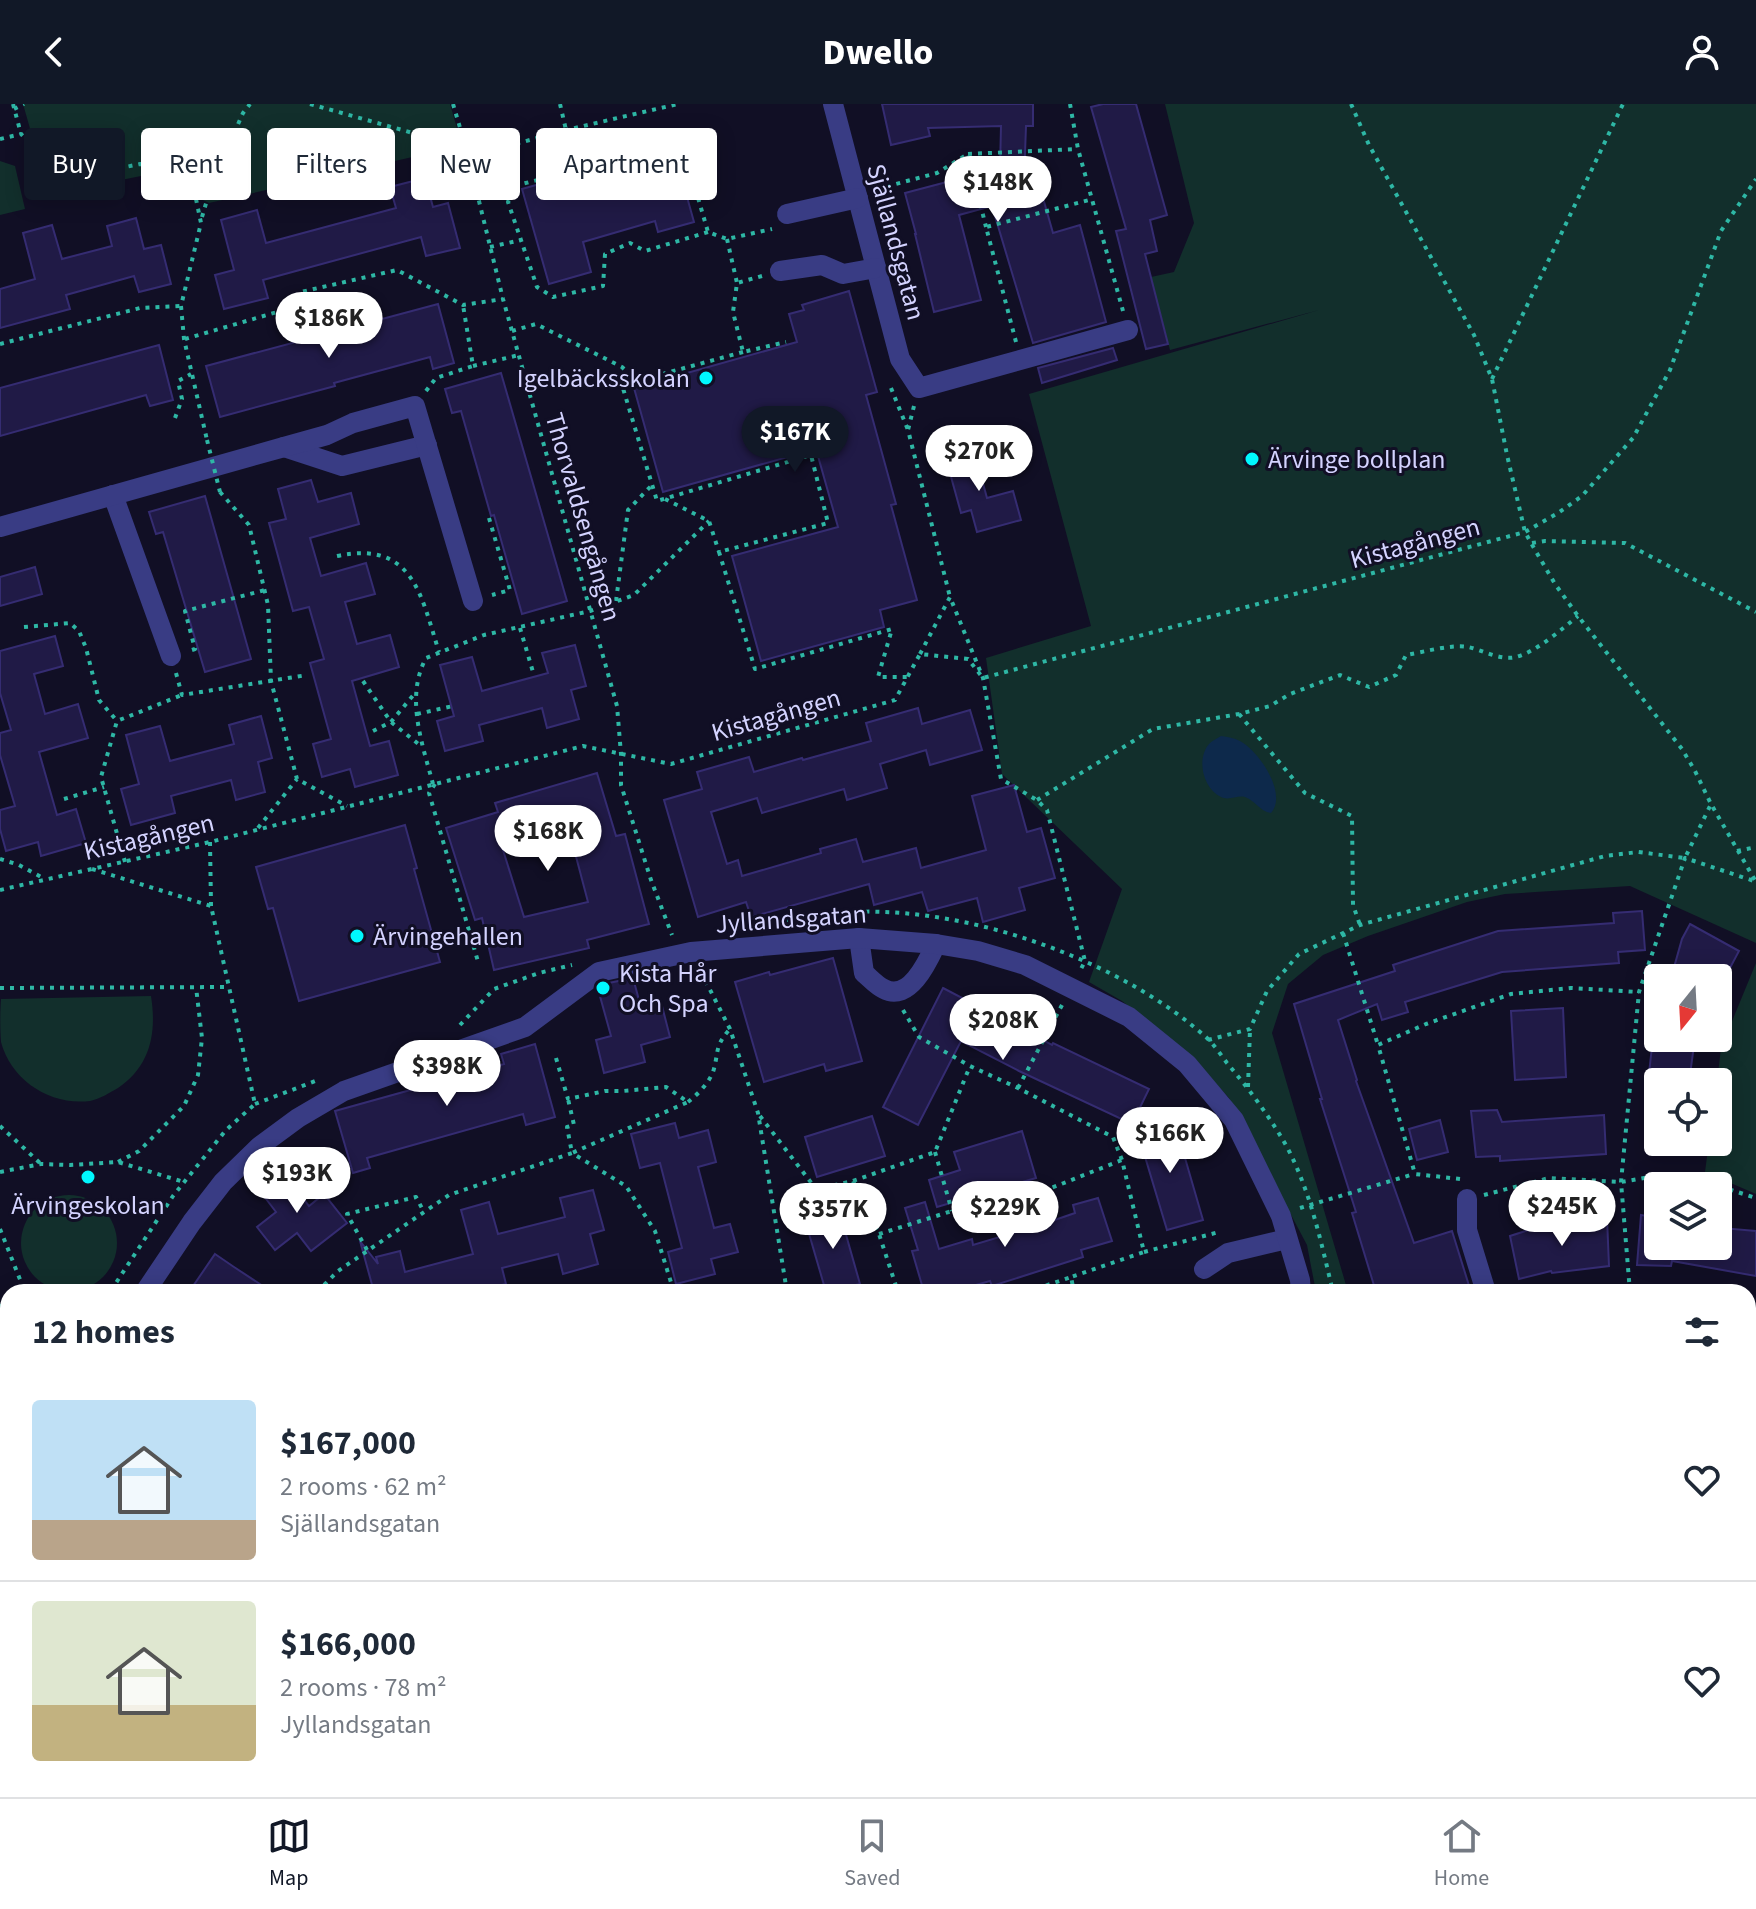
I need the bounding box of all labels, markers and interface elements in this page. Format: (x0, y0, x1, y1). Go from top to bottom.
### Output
text: Dwello (823, 27, 933, 78)
icon: back (32, 30, 76, 74)
icon: person (1680, 30, 1724, 74)
chip: Buy (24, 128, 125, 200)
chip: Rent (141, 128, 251, 200)
chip: Filters (267, 128, 395, 200)
chip: New (411, 128, 520, 200)
chip: Apartment (536, 128, 717, 200)
pin: $148K (942, 156, 1054, 224)
street label: Själlandsgatan (857, 160, 935, 324)
text: $148K (963, 163, 1033, 200)
pin: $186K (273, 292, 385, 360)
text: $186K (294, 299, 364, 336)
place label: Igelbäcksskolan (517, 360, 690, 397)
marker: Igelbäcksskolan (697, 369, 715, 387)
pin: $167K (739, 406, 851, 474)
street label: Thorvaldsengången (536, 408, 630, 626)
text: $167K (760, 413, 830, 450)
pin: $270K (923, 425, 1035, 493)
text: $270K (944, 432, 1014, 469)
place label: Ärvinge bollplan (1268, 441, 1446, 478)
marker: Ärvinge bollplan (1243, 450, 1261, 468)
street label: Kistagången (1346, 508, 1484, 578)
street label: Kistagången (707, 679, 845, 751)
street label: Kistagången (80, 804, 218, 870)
pin: $168K (492, 805, 604, 873)
text: $168K (513, 812, 583, 849)
street label: Jyllandsgatan (714, 895, 868, 943)
place label: Ärvingehallen (373, 918, 523, 955)
marker: Ärvingehallen (348, 927, 366, 945)
place label: Kista Hår Och Spa (619, 955, 717, 1022)
north arrow (1644, 964, 1732, 1052)
map controls (1644, 964, 1732, 1260)
marker: Kista Hår Och Spa (594, 979, 612, 997)
pin: $208K (947, 994, 1059, 1062)
text: $208K (968, 1001, 1038, 1038)
pin: $398K (391, 1040, 503, 1108)
text: $398K (412, 1047, 482, 1084)
button: locate (1644, 1068, 1732, 1156)
pin: $166K (1114, 1107, 1226, 1175)
text: $166K (1135, 1114, 1205, 1151)
pin: $193K (241, 1147, 353, 1215)
text: $193K (262, 1154, 332, 1191)
marker: Ärvingeskolan (79, 1168, 97, 1186)
button: layers (1644, 1172, 1732, 1260)
pin: $245K (1506, 1180, 1618, 1248)
pin: $229K (949, 1181, 1061, 1249)
pin: $357K (777, 1183, 889, 1251)
place label: Ärvingeskolan (11, 1187, 165, 1224)
text: $245K (1527, 1187, 1597, 1224)
text: $229K (970, 1188, 1040, 1225)
text: $357K (798, 1190, 868, 1227)
text: 12 homes (32, 1308, 175, 1357)
icon: filters (1680, 1310, 1724, 1354)
text: $167,000 (280, 1419, 416, 1468)
icon: home (96, 1432, 192, 1528)
icon: heart (1680, 1458, 1724, 1502)
text: 2 rooms · 62 m² (280, 1468, 447, 1505)
text: Själlandsgatan (280, 1505, 440, 1542)
text: $166,000 (280, 1620, 416, 1669)
icon: home (96, 1633, 192, 1729)
icon: heart (1680, 1659, 1724, 1703)
text: 2 rooms · 78 m² (280, 1669, 447, 1706)
text: Jyllandsgatan (280, 1706, 432, 1743)
tab: Map (267, 1814, 311, 1894)
tab: Saved (844, 1814, 900, 1894)
tab: Home (1434, 1814, 1489, 1894)

